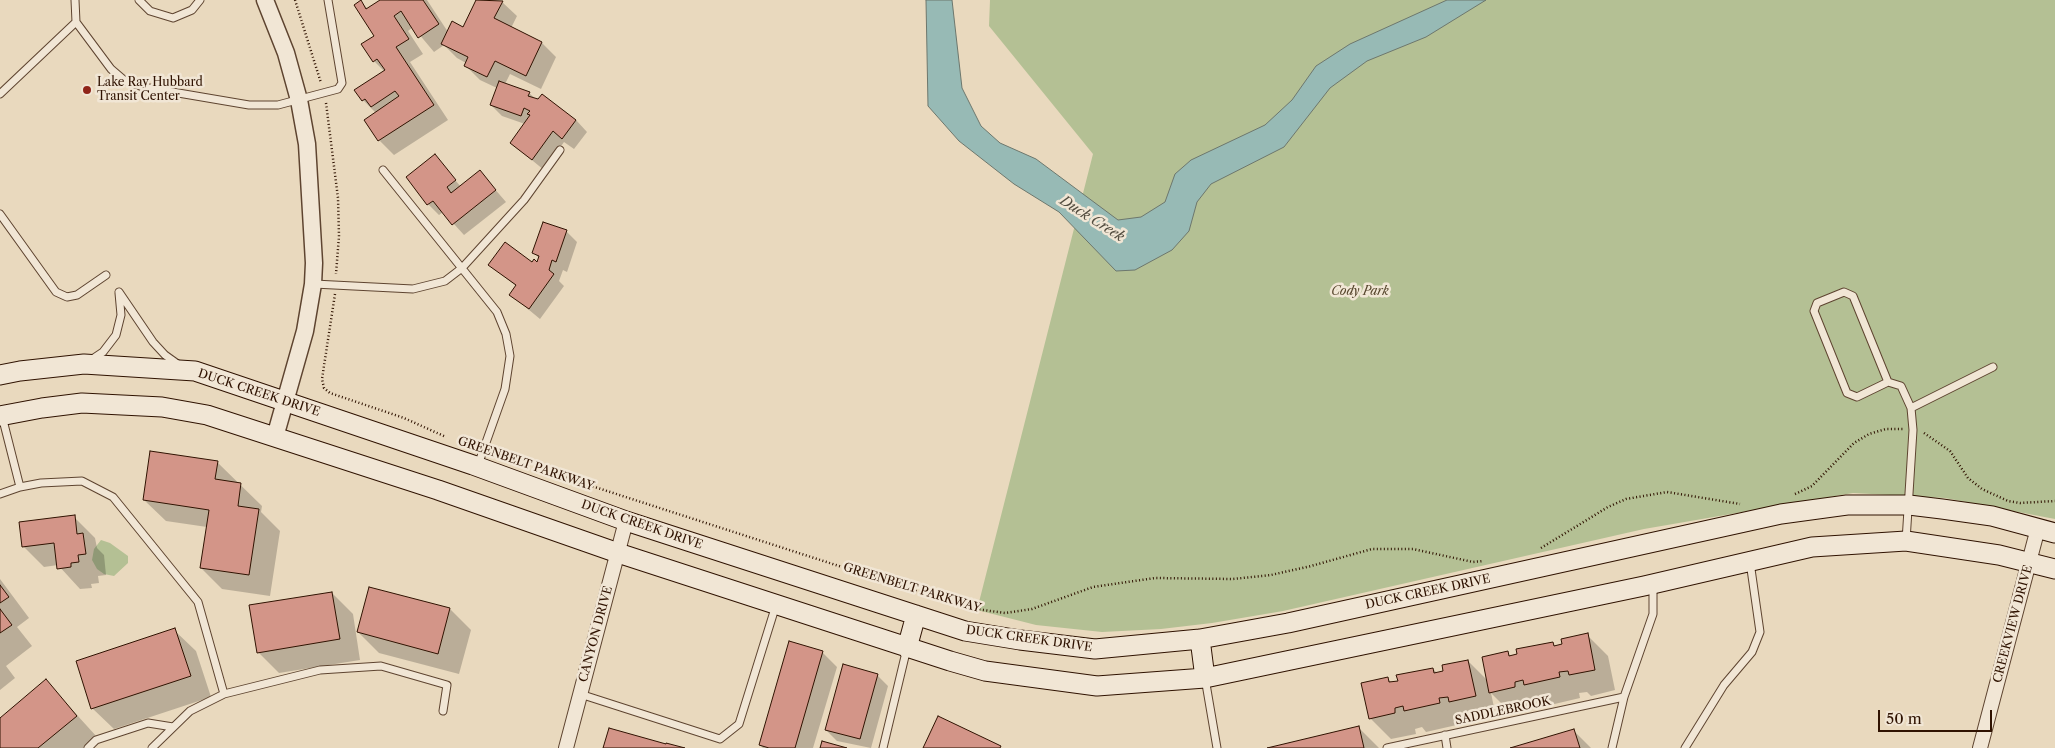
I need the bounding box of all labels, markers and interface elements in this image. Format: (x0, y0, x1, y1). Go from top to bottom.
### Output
place label: Lake Ray Hubbard Transit Center (97, 76, 203, 104)
marker: Lake Ray Hubbard Transit Center (81, 84, 93, 96)
water label: Duck Creek (1057, 193, 1127, 245)
park label: Cody Park (1331, 285, 1389, 299)
street label: DUCK CREEK DRIVE (196, 366, 322, 420)
street label: GREENBELT PARKWAY (456, 434, 596, 494)
street label: DUCK CREEK DRIVE (579, 497, 705, 553)
street label: GREENBELT PARKWAY (841, 560, 983, 616)
street label: CREEKVIEW DRIVE (1990, 563, 2036, 685)
street label: DUCK CREEK DRIVE (1364, 572, 1492, 612)
street label: CANYON DRIVE (576, 584, 616, 684)
street label: DUCK CREEK DRIVE (965, 623, 1093, 655)
street label: SADDLEBROOK (1454, 694, 1552, 728)
scale bar (1880, 700, 1994, 732)
text: 50 m (1886, 709, 1922, 728)

